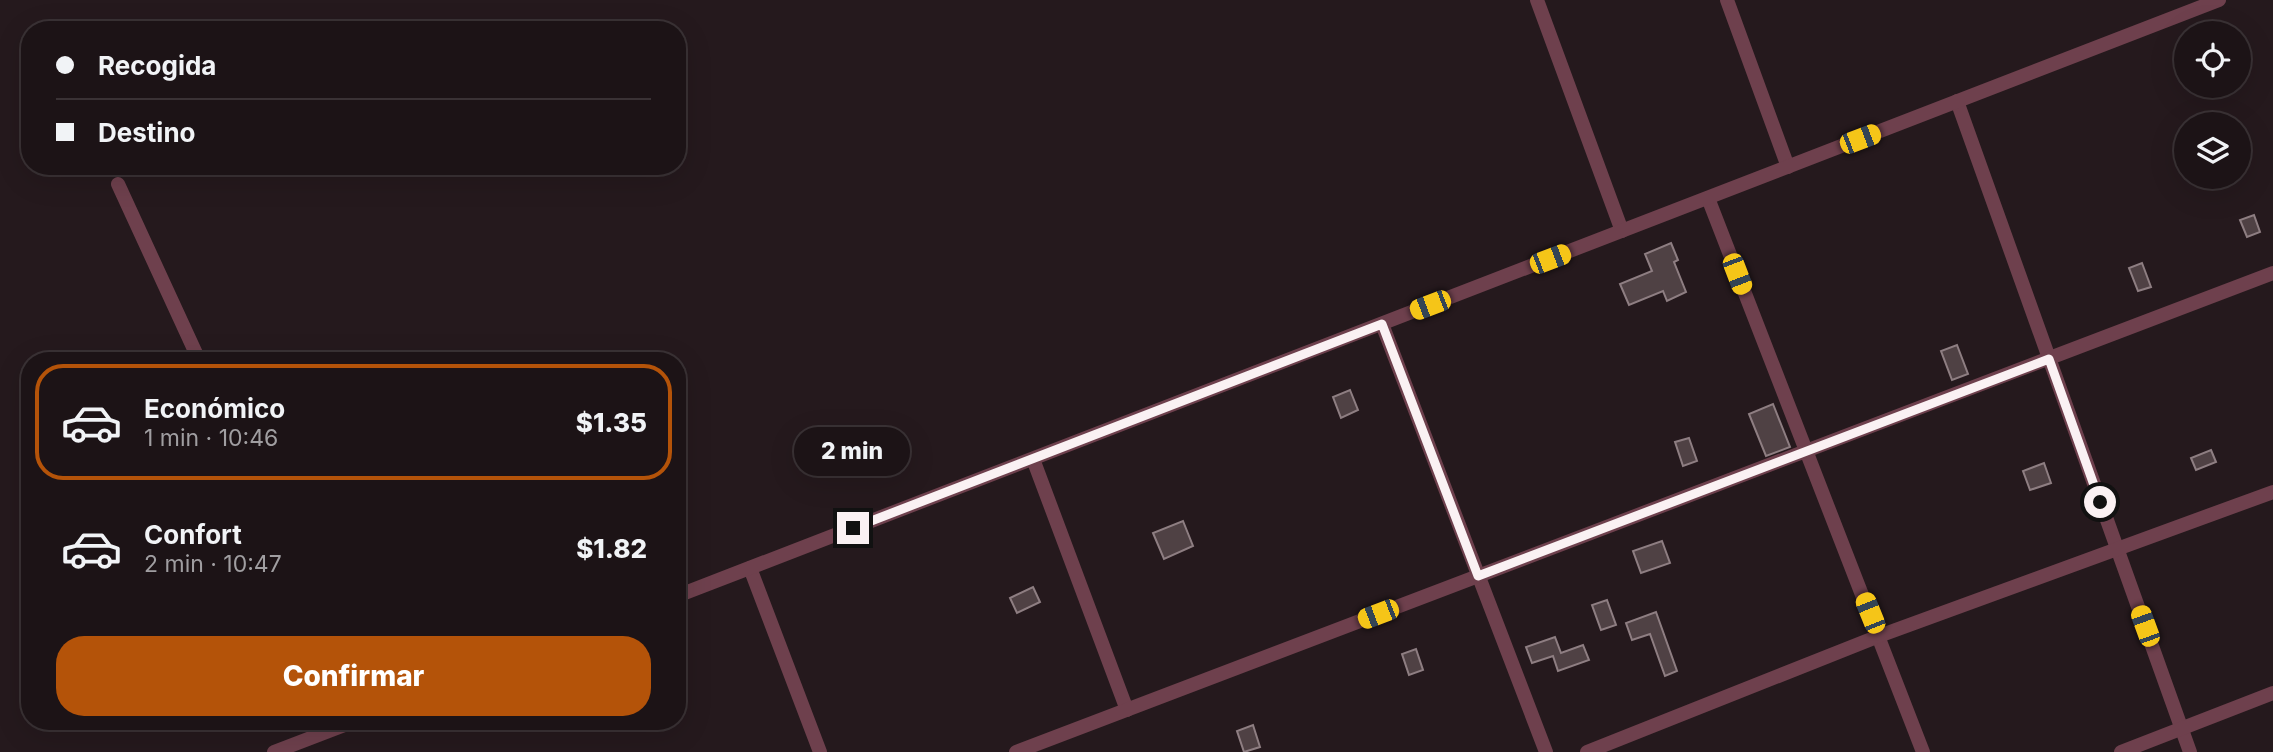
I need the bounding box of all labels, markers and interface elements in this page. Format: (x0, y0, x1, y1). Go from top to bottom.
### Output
map controls (2174, 21, 2251, 189)
button: locate (2174, 21, 2251, 98)
text: Recogida (98, 50, 216, 81)
button: layers (2174, 112, 2251, 189)
text: Destino (98, 117, 196, 148)
car (1837, 122, 1884, 156)
car (1527, 242, 1574, 276)
car (1720, 251, 1755, 297)
car (1407, 288, 1454, 322)
icon: car (60, 391, 123, 454)
text: Económico (144, 393, 285, 424)
text: $1.35 (576, 407, 647, 438)
text: 1 min · 10:46 (144, 424, 278, 452)
callout: 2 min (795, 426, 911, 476)
text: 2 min (821, 437, 883, 465)
route start (2084, 486, 2116, 518)
route end (837, 512, 869, 544)
icon: car (60, 517, 123, 580)
text: Confort (144, 519, 242, 550)
text: $1.82 (576, 533, 647, 564)
text: 2 min · 10:47 (144, 550, 282, 578)
car (1853, 590, 1888, 636)
car (1355, 597, 1402, 631)
car (2128, 603, 2163, 649)
button: Confirmar (56, 636, 651, 716)

